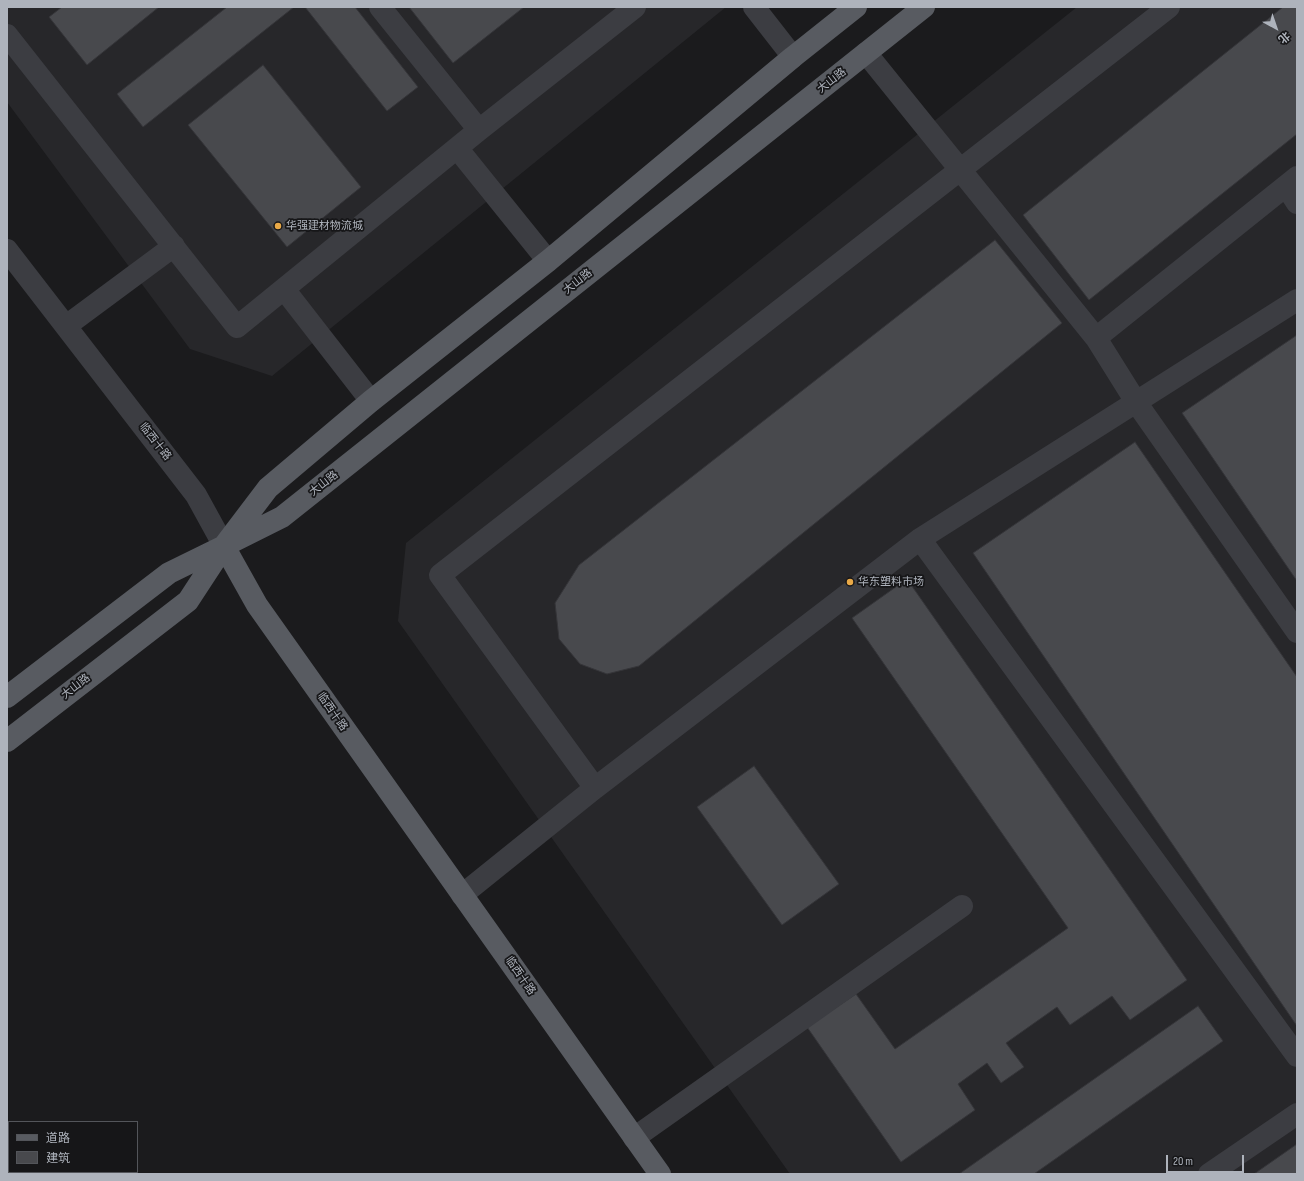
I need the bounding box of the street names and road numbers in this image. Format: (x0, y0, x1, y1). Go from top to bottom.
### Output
street label: 大山路 (815, 66, 849, 96)
street label: 大山路 (561, 267, 595, 297)
street label: 临西十路 (136, 421, 174, 463)
street label: 大山路 (307, 469, 341, 499)
street label: 大山路 (59, 672, 93, 702)
street label: 临西十路 (314, 690, 350, 734)
street label: 临西十路 (502, 954, 538, 998)

